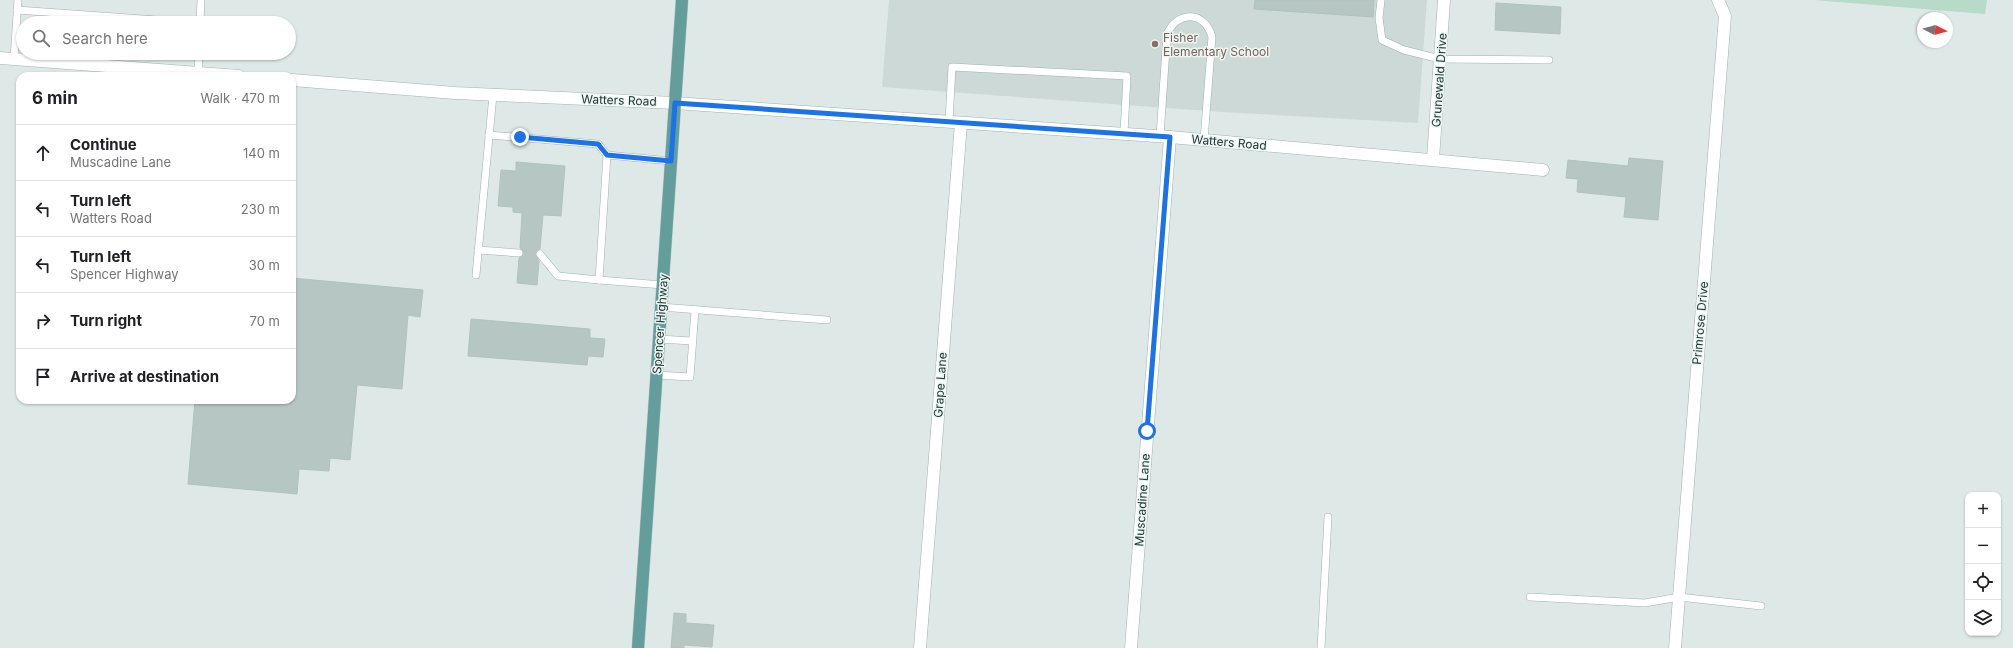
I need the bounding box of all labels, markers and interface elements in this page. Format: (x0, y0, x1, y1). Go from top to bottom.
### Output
north arrow (1917, 12, 1953, 48)
search box (16, 16, 296, 60)
icon: search (30, 27, 52, 49)
text: Search here (62, 29, 148, 48)
place label: Fisher Elementary School (1163, 30, 1269, 59)
street label: Grunewald Drive (1428, 32, 1450, 128)
marker: Fisher Elementary School (1150, 39, 1160, 49)
text: 6 min (32, 88, 78, 108)
text: Walk · 470 m (200, 90, 280, 106)
street label: Watters Road (581, 91, 657, 109)
route end (511, 128, 529, 146)
street label: Watters Road (1191, 131, 1267, 153)
text: Continue (70, 135, 137, 154)
icon: ahead (32, 142, 54, 164)
text: 140 m (243, 145, 280, 161)
text: Muscadine Lane (70, 154, 171, 170)
text: Turn left (70, 191, 131, 210)
icon: left (32, 198, 54, 220)
text: 230 m (241, 201, 280, 217)
text: Watters Road (70, 210, 152, 226)
text: Turn left (70, 247, 131, 266)
icon: left (32, 254, 54, 276)
text: 30 m (249, 257, 280, 273)
text: Spencer Highway (70, 266, 179, 282)
street label: Spencer Highway (649, 273, 671, 375)
street label: Primrose Drive (1689, 281, 1711, 365)
icon: right (32, 310, 54, 332)
text: Turn right (70, 311, 142, 330)
text: 70 m (250, 313, 280, 329)
street label: Grape Lane (930, 352, 950, 418)
icon: arrive (32, 366, 54, 388)
text: Arrive at destination (70, 367, 219, 386)
route start (1138, 422, 1156, 440)
street label: Muscadine Lane (1131, 453, 1153, 547)
map controls (1965, 492, 2001, 636)
button: + (1965, 492, 2001, 528)
button: − (1965, 528, 2001, 564)
button: locate (1965, 564, 2001, 600)
button: layers (1965, 600, 2001, 636)

